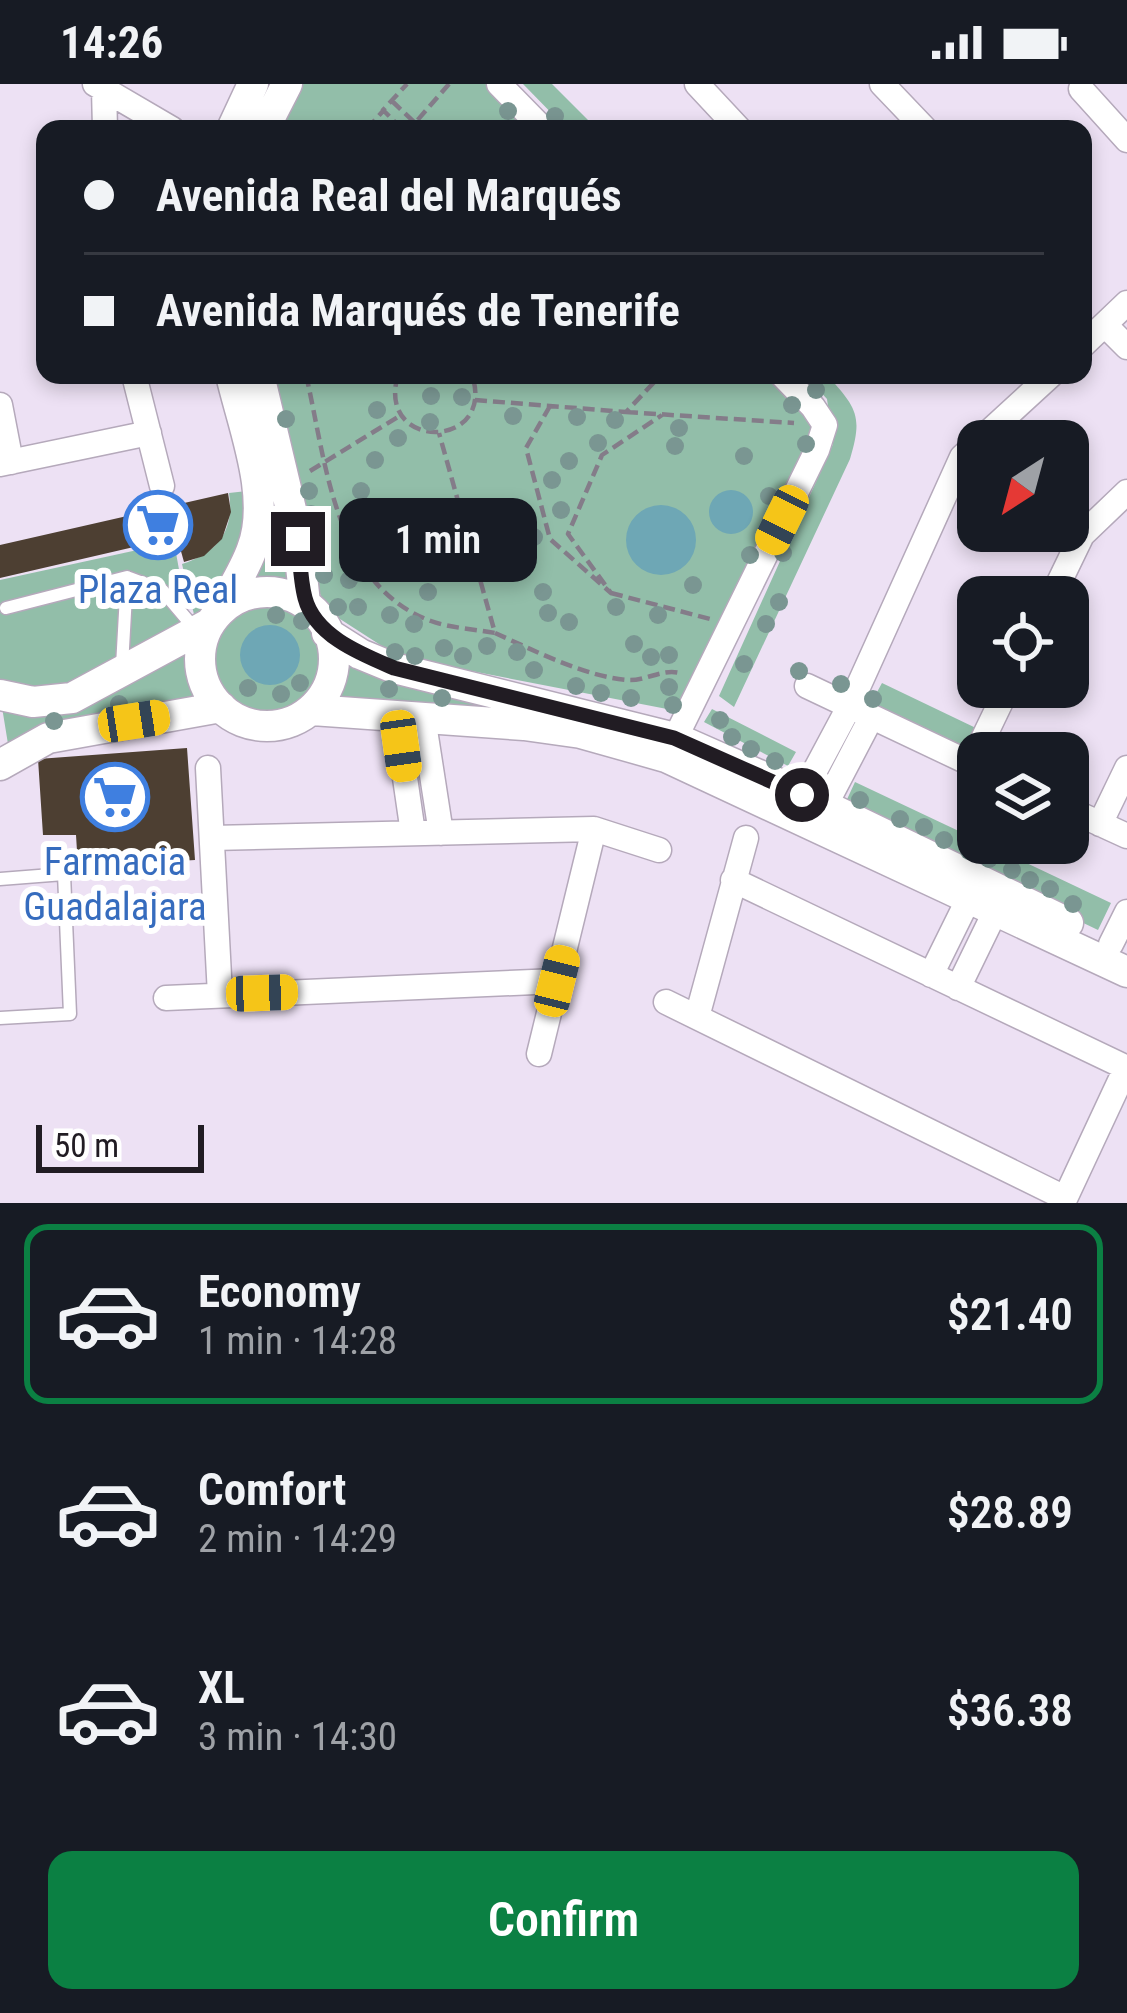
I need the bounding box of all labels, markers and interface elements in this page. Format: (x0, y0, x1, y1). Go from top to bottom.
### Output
text: 14:26 (60, 16, 163, 69)
text: Avenida Real del Marqués (156, 169, 622, 222)
text: Avenida Marqués de Tenerife (156, 284, 680, 337)
north arrow (957, 420, 1089, 552)
map controls (957, 420, 1089, 864)
car (750, 480, 814, 560)
supermarket icon: Plaza Real (123, 490, 193, 560)
callout: 1 min (340, 497, 538, 581)
route end (271, 512, 325, 566)
text: 1 min (395, 517, 481, 563)
place label: Plaza Real (78, 567, 238, 613)
button: locate (957, 576, 1089, 708)
car (96, 698, 172, 744)
car (378, 708, 424, 784)
button: layers (957, 732, 1089, 864)
supermarket icon: Farmacia Guadalajara (80, 762, 150, 832)
route start (775, 768, 829, 822)
place label: Farmacia Guadalajara (23, 839, 207, 930)
car (531, 942, 583, 1020)
car (225, 974, 299, 1012)
scale bar (36, 1119, 204, 1172)
text: 50 m (54, 1126, 119, 1165)
icon: car (54, 1260, 162, 1368)
text: Economy (198, 1265, 361, 1318)
text: $21.40 (947, 1288, 1073, 1341)
text: 1 min · 14:28 (198, 1318, 397, 1364)
icon: car (54, 1458, 162, 1566)
text: Comfort (198, 1463, 346, 1516)
text: $28.89 (947, 1486, 1073, 1539)
text: 2 min · 14:29 (198, 1516, 397, 1562)
icon: car (54, 1656, 162, 1764)
text: XL (198, 1661, 245, 1714)
text: $36.38 (947, 1684, 1073, 1737)
text: 3 min · 14:30 (198, 1714, 397, 1760)
button: Confirm (48, 1851, 1079, 1989)

